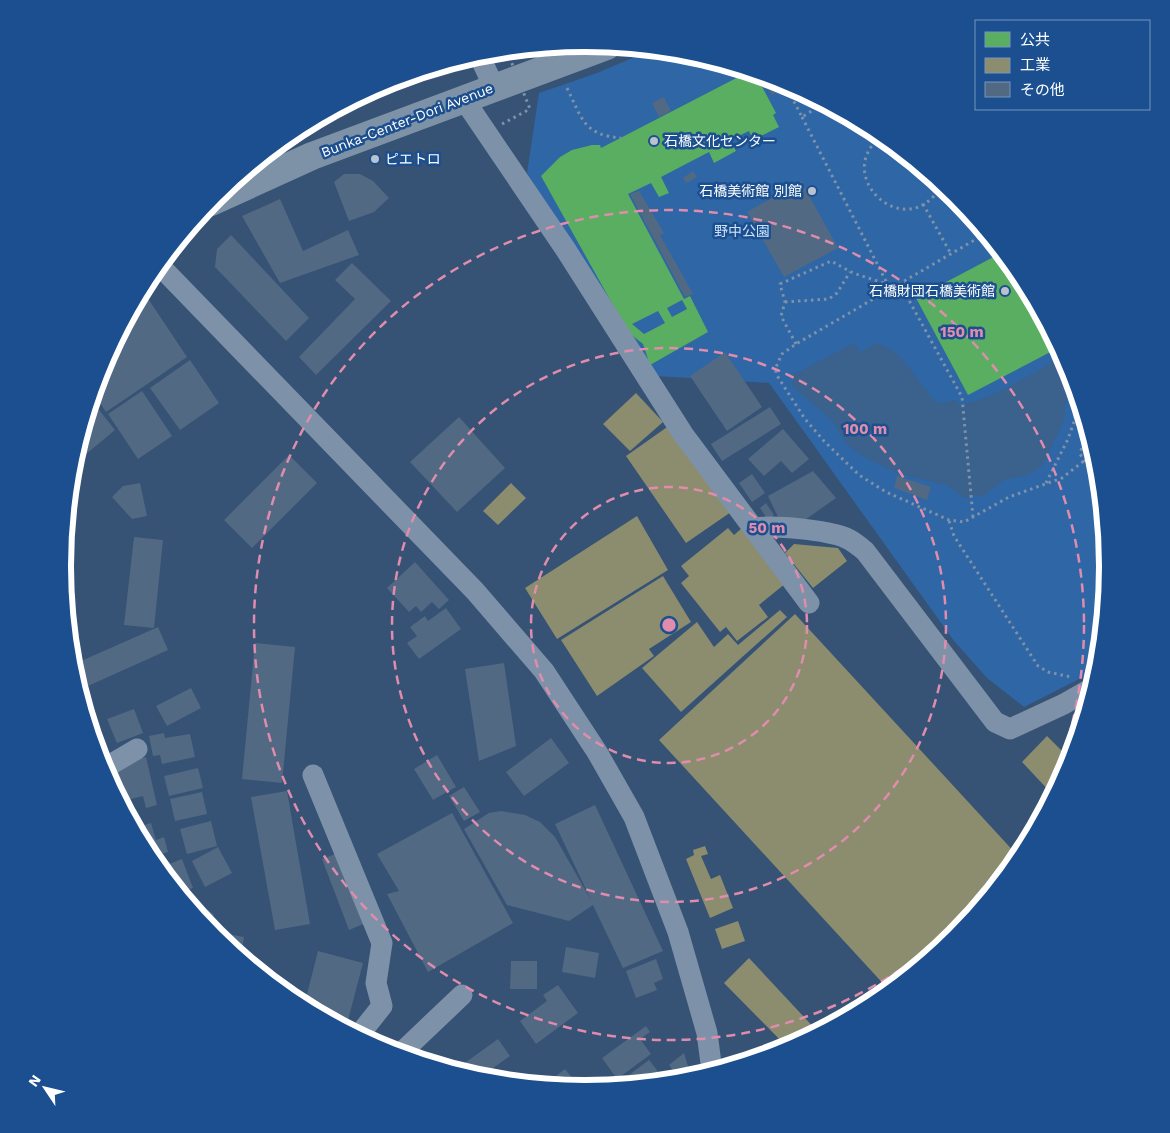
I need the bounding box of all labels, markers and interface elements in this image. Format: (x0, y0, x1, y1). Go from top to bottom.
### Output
legend (975, 20, 1150, 110)
text: 公共 (1020, 31, 1050, 49)
text: 工業 (1020, 56, 1050, 74)
street label: Bunka-Center-Dori Avenue (319, 80, 495, 160)
text: その他 (1020, 81, 1065, 99)
place label: 石橋文化センター (664, 133, 776, 149)
marker: 石橋文化センター (648, 135, 660, 147)
place label: ピエトロ (385, 151, 441, 167)
marker: ピエトロ (369, 153, 381, 165)
place label: 石橋美術館 別館 (699, 183, 802, 199)
marker: 石橋美術館 別館 (806, 185, 818, 197)
park label: 野中公園 (714, 223, 770, 239)
place label: 石橋財団石橋美術館 (869, 283, 995, 299)
marker: 石橋財団石橋美術館 (999, 285, 1011, 297)
text: 150 m (940, 323, 984, 341)
text: 100 m (843, 420, 887, 438)
text: 50 m (749, 519, 785, 537)
centre of rings (660, 616, 678, 634)
north arrow (20, 1063, 70, 1113)
text: N (25, 1072, 44, 1089)

